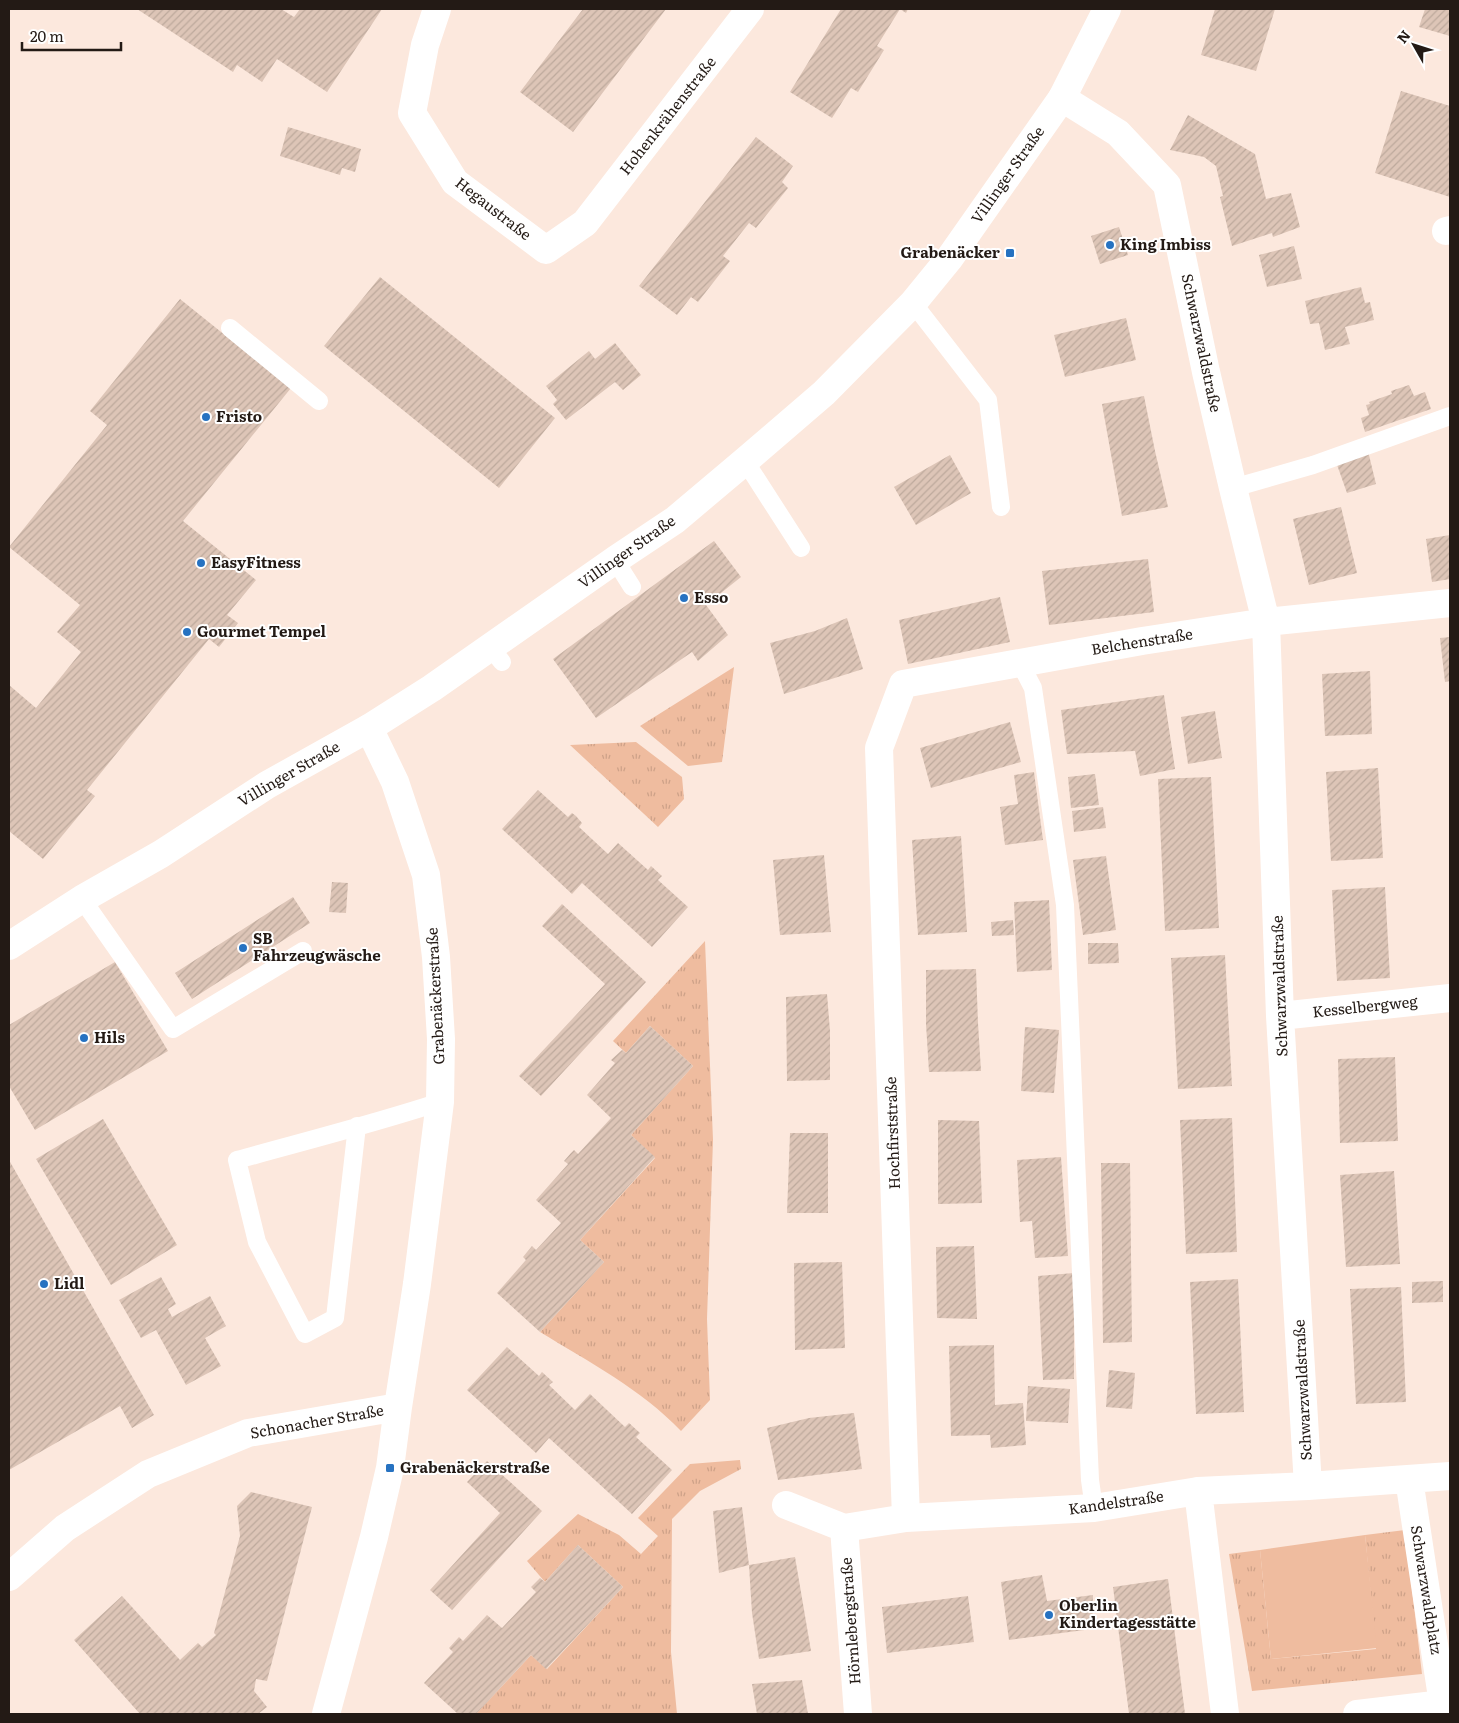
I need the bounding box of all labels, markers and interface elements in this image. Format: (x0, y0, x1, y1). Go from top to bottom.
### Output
scale bar (22, 20, 121, 52)
north arrow (1389, 20, 1439, 70)
text: 20 m (30, 24, 64, 47)
text: N (1392, 25, 1415, 47)
street label: Hohenkrähenstraße (613, 51, 721, 179)
street label: Villinger Straße (965, 121, 1049, 228)
street label: Hegaustraße (451, 171, 537, 245)
place label: King Imbiss (1120, 232, 1211, 255)
marker: King Imbiss (1104, 239, 1116, 251)
place label: Grabenäcker (901, 240, 1000, 263)
marker: Grabenäcker (1004, 247, 1016, 259)
street label: Schwarzwaldstraße (1177, 271, 1228, 414)
place label: Fristo (216, 404, 262, 427)
marker: Fristo (200, 411, 212, 423)
street label: Villinger Straße (573, 508, 680, 593)
place label: EasyFitness (211, 550, 301, 573)
marker: EasyFitness (195, 557, 207, 569)
place label: Esso (694, 585, 728, 608)
marker: Esso (678, 592, 690, 604)
place label: Gourmet Tempel (197, 619, 327, 642)
street label: Belchenstraße (1089, 621, 1194, 660)
marker: Gourmet Tempel (181, 626, 193, 638)
street label: Villinger Straße (233, 734, 344, 811)
street label: Schwarzwaldstraße (1265, 915, 1292, 1057)
place label: SB Fahrzeugwäsche (253, 926, 381, 966)
street label: Grabenäckerstraße (419, 927, 450, 1065)
marker: SB Fahrzeugwäsche (237, 942, 249, 954)
street label: Kesselbergweg (1311, 988, 1419, 1022)
place label: Hils (94, 1025, 126, 1048)
marker: Hils (78, 1032, 90, 1044)
street label: Hochfirststraße (878, 1076, 905, 1190)
place label: Lidl (54, 1271, 85, 1294)
marker: Lidl (38, 1278, 50, 1290)
street label: Schwarzwaldstraße (1286, 1319, 1317, 1461)
street label: Schonacher Straße (248, 1397, 386, 1444)
place label: Grabenäckerstraße (400, 1455, 550, 1478)
marker: Grabenäckerstraße (384, 1462, 396, 1474)
street label: Kandelstraße (1067, 1483, 1165, 1520)
street label: Schwarzwaldplatz (1406, 1523, 1449, 1656)
street label: Hörnlebergstraße (834, 1556, 865, 1686)
place label: Oberlin Kindertagesstätte (1059, 1593, 1197, 1633)
marker: Oberlin Kindertagesstätte (1043, 1609, 1055, 1621)

